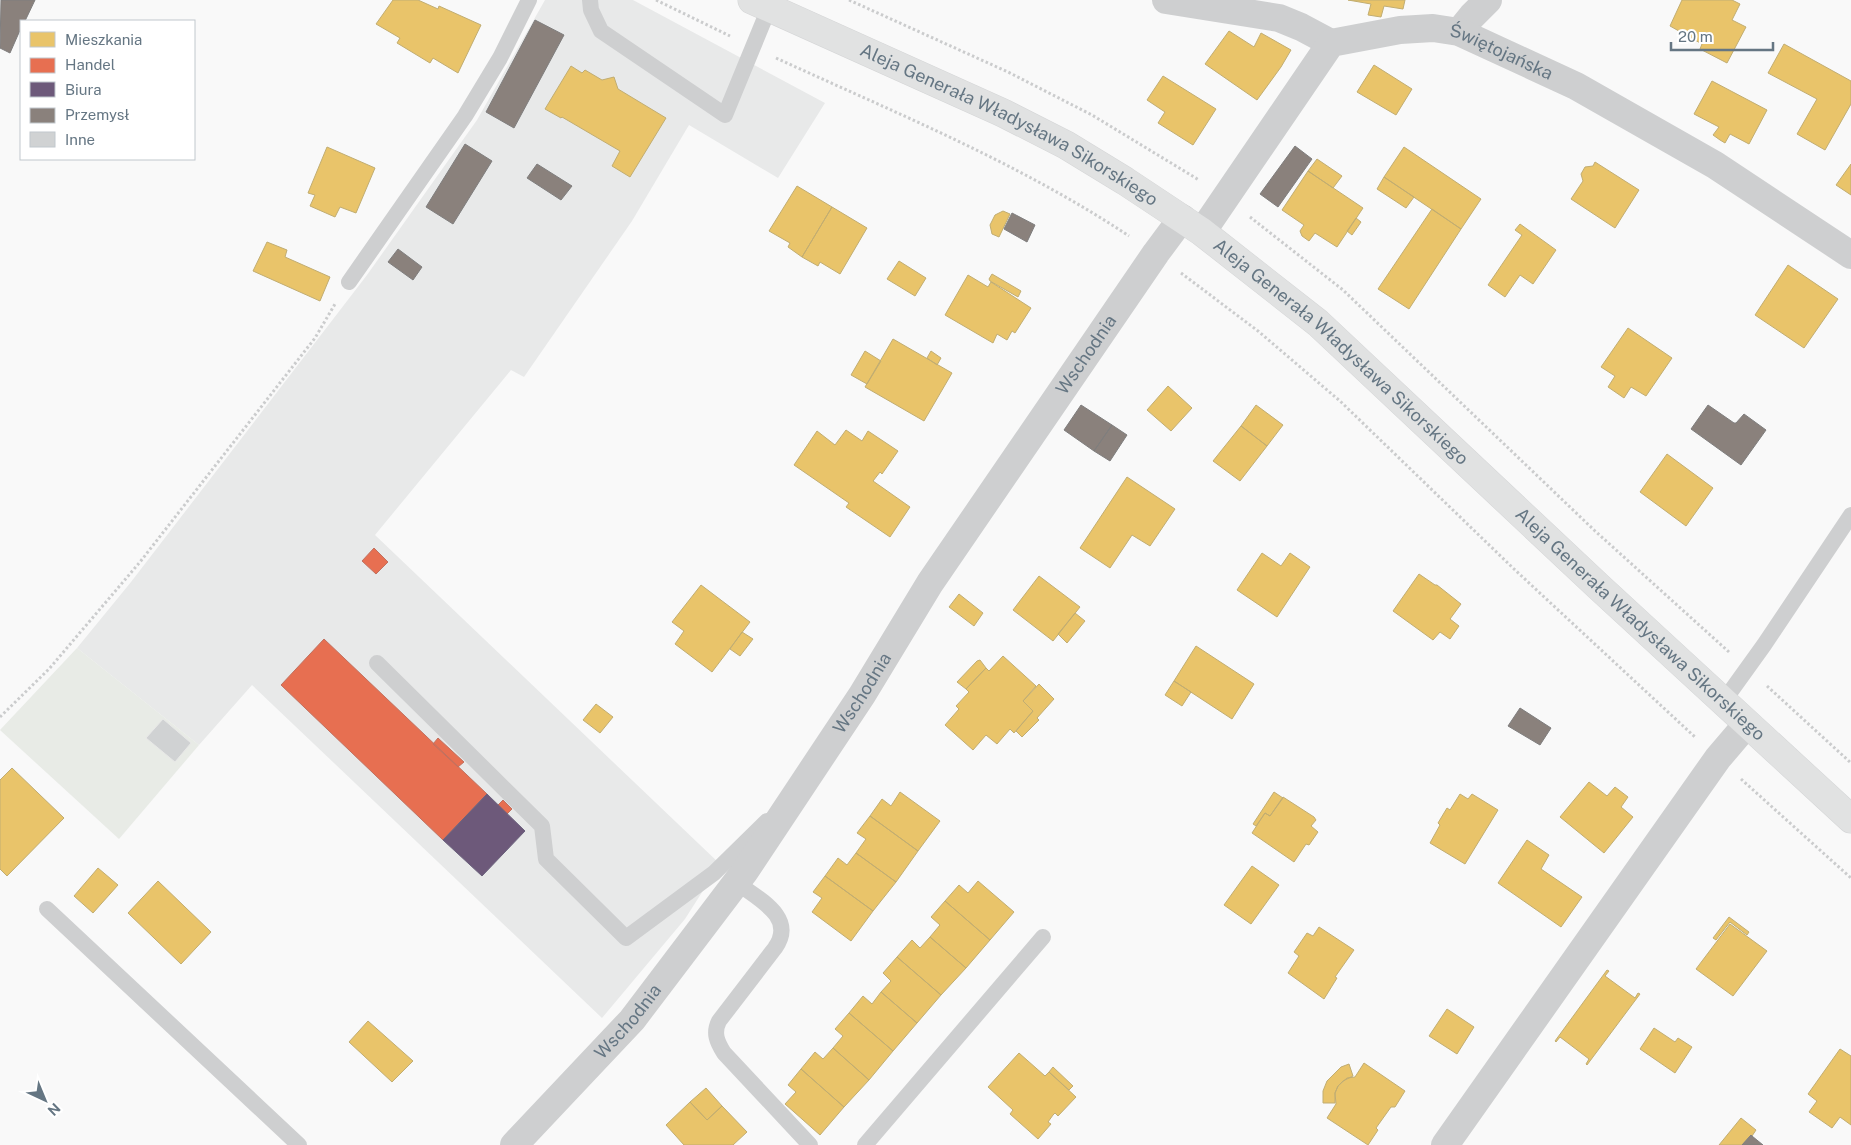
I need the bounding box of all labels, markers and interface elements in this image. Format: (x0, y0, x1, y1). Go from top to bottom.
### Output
street label: Świętojańska (1448, 19, 1556, 84)
legend (20, 20, 195, 160)
scale bar (1671, 20, 1774, 52)
text: 20 m (1678, 28, 1713, 45)
text: Mieszkania (65, 31, 142, 48)
street label: Aleja Generała Władysława Sikorskiego (857, 39, 1162, 210)
text: Handel (65, 56, 115, 73)
text: Biura (65, 81, 101, 98)
text: Przemysł (65, 106, 130, 123)
text: Inne (65, 131, 95, 148)
street label: Aleja Generała Władysława Sikorskiego (1209, 234, 1473, 469)
street label: Wschodnia (1051, 311, 1121, 398)
street label: Aleja Generała Władysława Sikorskiego (1512, 503, 1770, 745)
street label: Wschodnia (828, 649, 895, 737)
street label: Wschodnia (590, 980, 665, 1063)
north arrow (20, 1075, 70, 1125)
text: N (45, 1100, 64, 1119)

